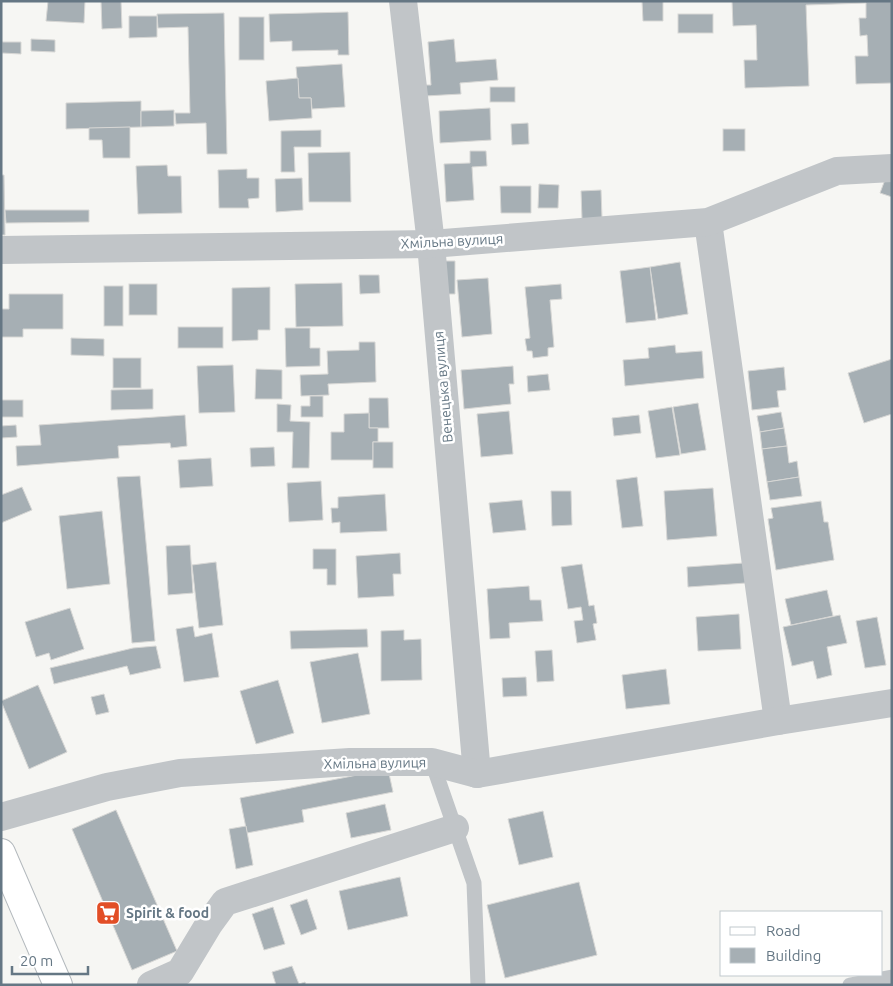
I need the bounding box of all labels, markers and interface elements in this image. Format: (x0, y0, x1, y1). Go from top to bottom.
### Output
street label: Хмільна вулиця (400, 230, 504, 252)
street label: Венецька вулиця (430, 331, 456, 443)
street label: Хмільна вулиця (324, 754, 426, 772)
supermarket icon: Spirit & food (95, 900, 121, 926)
place label: Spirit & food (126, 905, 209, 921)
legend (720, 911, 883, 976)
text: Road (766, 922, 801, 939)
scale bar (12, 944, 89, 976)
text: Building (766, 947, 821, 964)
text: 20 m (20, 952, 53, 969)

